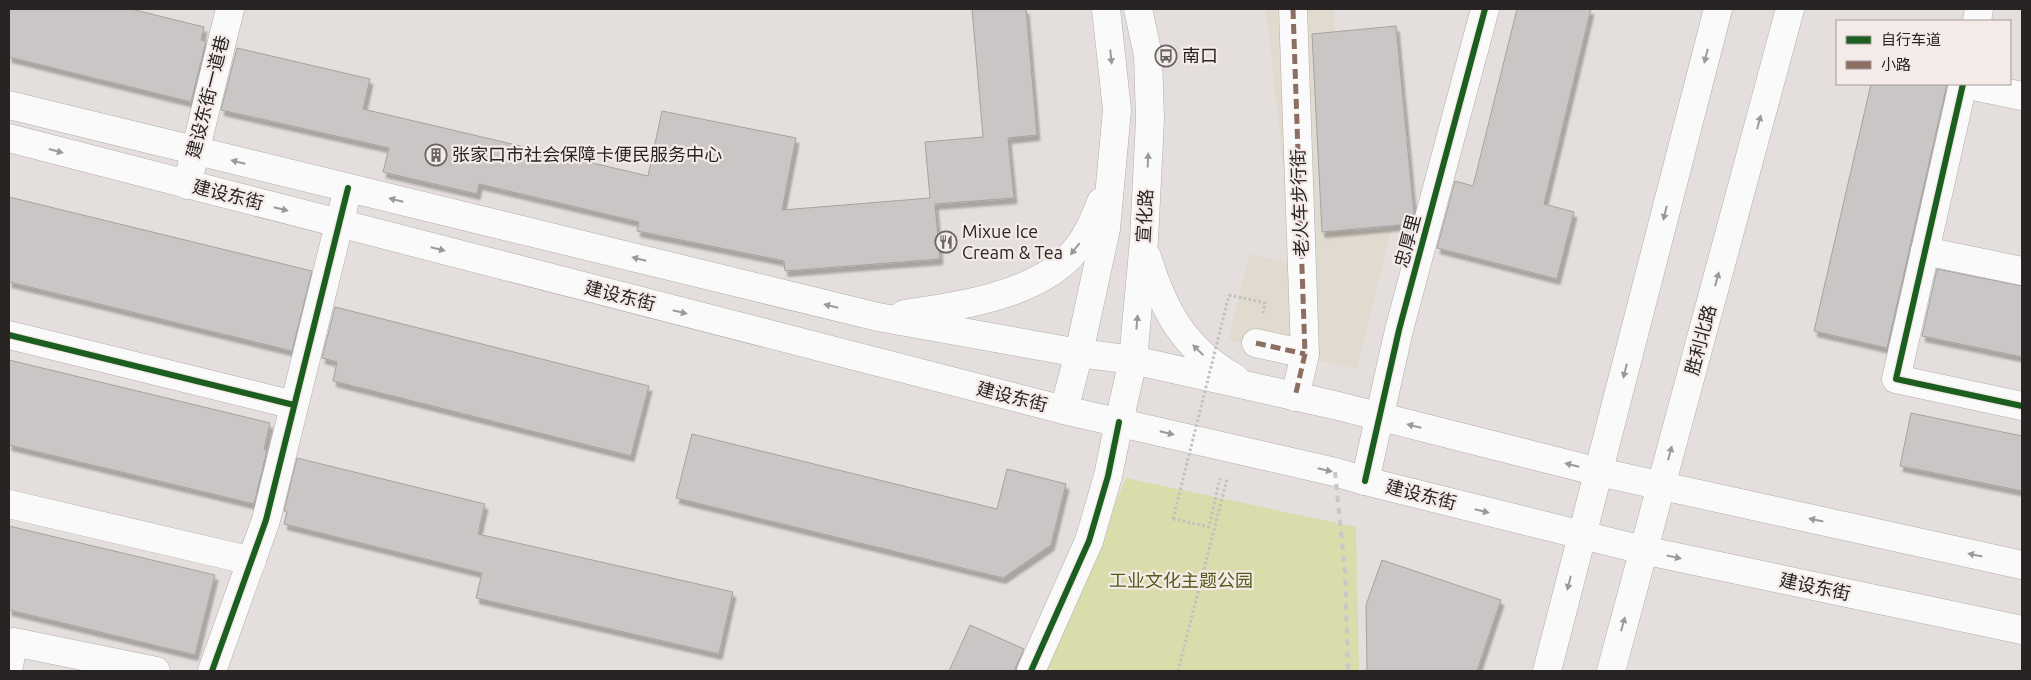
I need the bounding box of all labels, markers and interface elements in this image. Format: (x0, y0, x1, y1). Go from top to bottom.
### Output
legend (1836, 20, 2011, 85)
text: 自行车道 (1881, 31, 1941, 48)
street label: 建设东街一道巷 (182, 33, 232, 160)
bus stop icon: 南口 (1154, 44, 1178, 68)
place label: 南口 (1182, 45, 1218, 65)
one-way arrow (1701, 49, 1709, 64)
one-way arrow (1107, 50, 1115, 66)
text: 小路 (1881, 56, 1911, 73)
one-way arrow (1756, 114, 1764, 129)
building icon: 张家口市社会保障卡便民服务中心 (424, 143, 448, 167)
place label: 张家口市社会保障卡便民服务中心 (452, 144, 722, 164)
one-way arrow (48, 147, 63, 155)
street label: 老火车步行街 (1287, 149, 1311, 257)
one-way arrow (1144, 152, 1152, 168)
one-way arrow (230, 158, 245, 166)
street label: 建设东街 (191, 176, 266, 212)
street label: 宣化路 (1133, 188, 1155, 243)
one-way arrow (388, 196, 403, 204)
one-way arrow (273, 205, 288, 213)
one-way arrow (1661, 206, 1669, 221)
street label: 忠厚里 (1390, 212, 1424, 269)
place label: Mixue Ice Cream & Tea (962, 221, 1063, 262)
restaurant icon: Mixue Ice Cream & Tea (934, 230, 958, 254)
one-way arrow (1070, 243, 1080, 256)
one-way arrow (431, 246, 446, 254)
one-way arrow (631, 255, 646, 263)
one-way arrow (1713, 271, 1721, 286)
street label: 建设东街 (583, 277, 658, 313)
one-way arrow (823, 302, 838, 310)
street label: 胜利北路 (1681, 302, 1719, 377)
one-way arrow (673, 308, 688, 316)
one-way arrow (1133, 314, 1141, 330)
one-way arrow (1192, 344, 1204, 356)
one-way arrow (1621, 363, 1629, 378)
street label: 建设东街 (975, 378, 1050, 414)
one-way arrow (1407, 422, 1422, 430)
one-way arrow (1159, 429, 1174, 437)
one-way arrow (1666, 445, 1674, 460)
one-way arrow (1565, 461, 1580, 469)
one-way arrow (1317, 466, 1332, 474)
street label: 建设东街 (1384, 476, 1459, 512)
one-way arrow (1475, 507, 1490, 515)
one-way arrow (1808, 516, 1824, 524)
one-way arrow (1967, 551, 1982, 559)
one-way arrow (1667, 553, 1682, 561)
street label: 建设东街 (1778, 569, 1853, 603)
park label: 工业文化主题公园 (1109, 570, 1253, 590)
one-way arrow (1565, 575, 1573, 590)
one-way arrow (1620, 617, 1628, 632)

